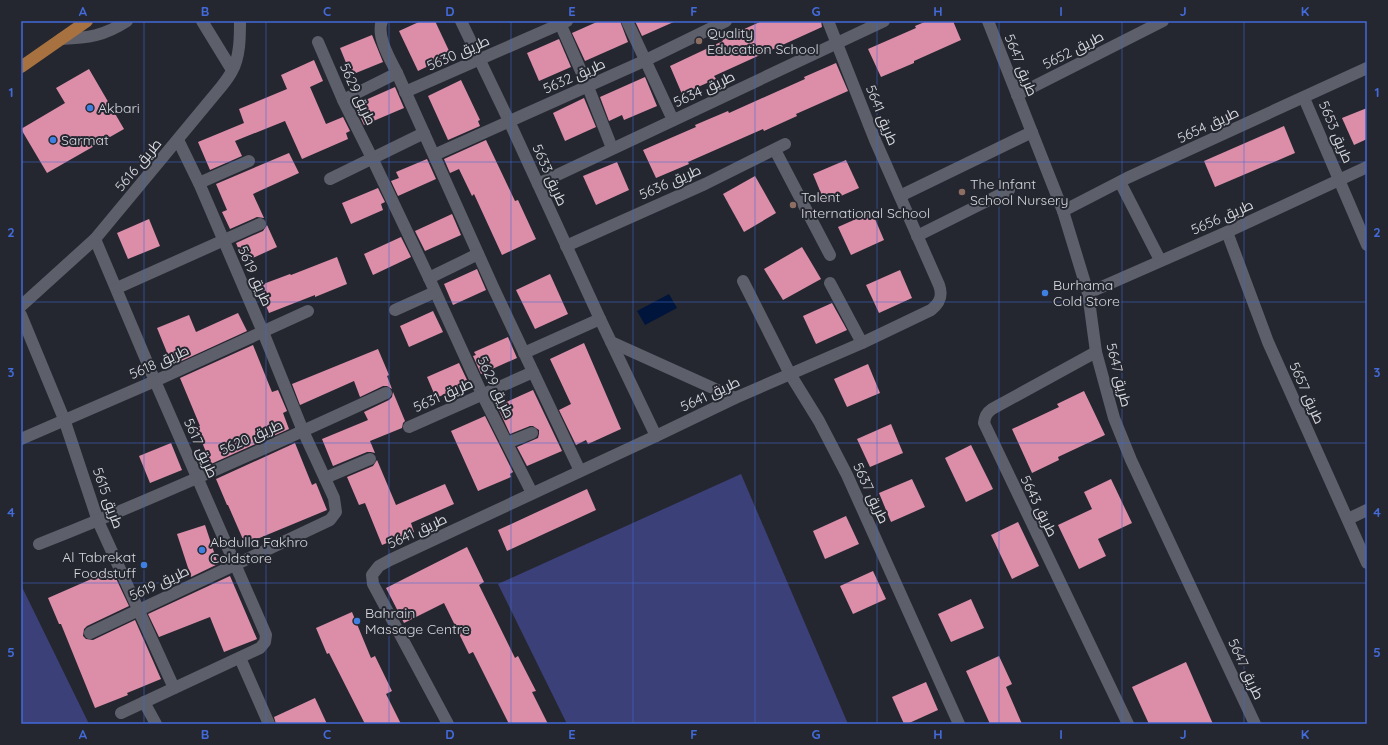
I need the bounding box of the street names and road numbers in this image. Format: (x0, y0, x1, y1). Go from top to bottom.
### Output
street label: طريق 5652 (1039, 27, 1107, 73)
street label: طريق 5630 (424, 31, 492, 75)
street label: طريق 5647 (1000, 31, 1042, 99)
street label: طريق 5632 (540, 54, 608, 98)
street label: طريق 5629 (336, 60, 380, 128)
street label: طريق 5634 (670, 67, 738, 111)
street label: طريق 5641 (862, 82, 902, 148)
street label: طريق 5653 (1315, 98, 1357, 166)
street label: طريق 5654 (1174, 103, 1242, 147)
street label: طريق 5616 (111, 135, 165, 195)
street label: طريق 5633 (528, 141, 572, 209)
street label: طريق 5636 (636, 160, 704, 204)
street label: طريق 5656 (1188, 195, 1256, 239)
street label: طريق 5619 (234, 243, 276, 309)
street label: طريق 5618 (126, 341, 192, 383)
street label: طريق 5647 (1102, 341, 1136, 409)
street label: طريق 5629 (473, 353, 519, 421)
street label: طريق 5657 (1285, 359, 1329, 427)
street label: طريق 5641 (677, 372, 743, 416)
street label: طريق 5631 (410, 374, 476, 416)
street label: طريق 5617 (180, 415, 222, 481)
street label: طريق 5620 (217, 415, 285, 459)
street label: طريق 5637 (849, 460, 893, 526)
street label: طريق 5615 (89, 465, 127, 531)
street label: طريق 5643 (1016, 472, 1062, 540)
street label: طريق 5641 (384, 509, 450, 553)
street label: طريق 5619 (126, 561, 192, 605)
street label: طريق 5647 (1224, 636, 1268, 702)

